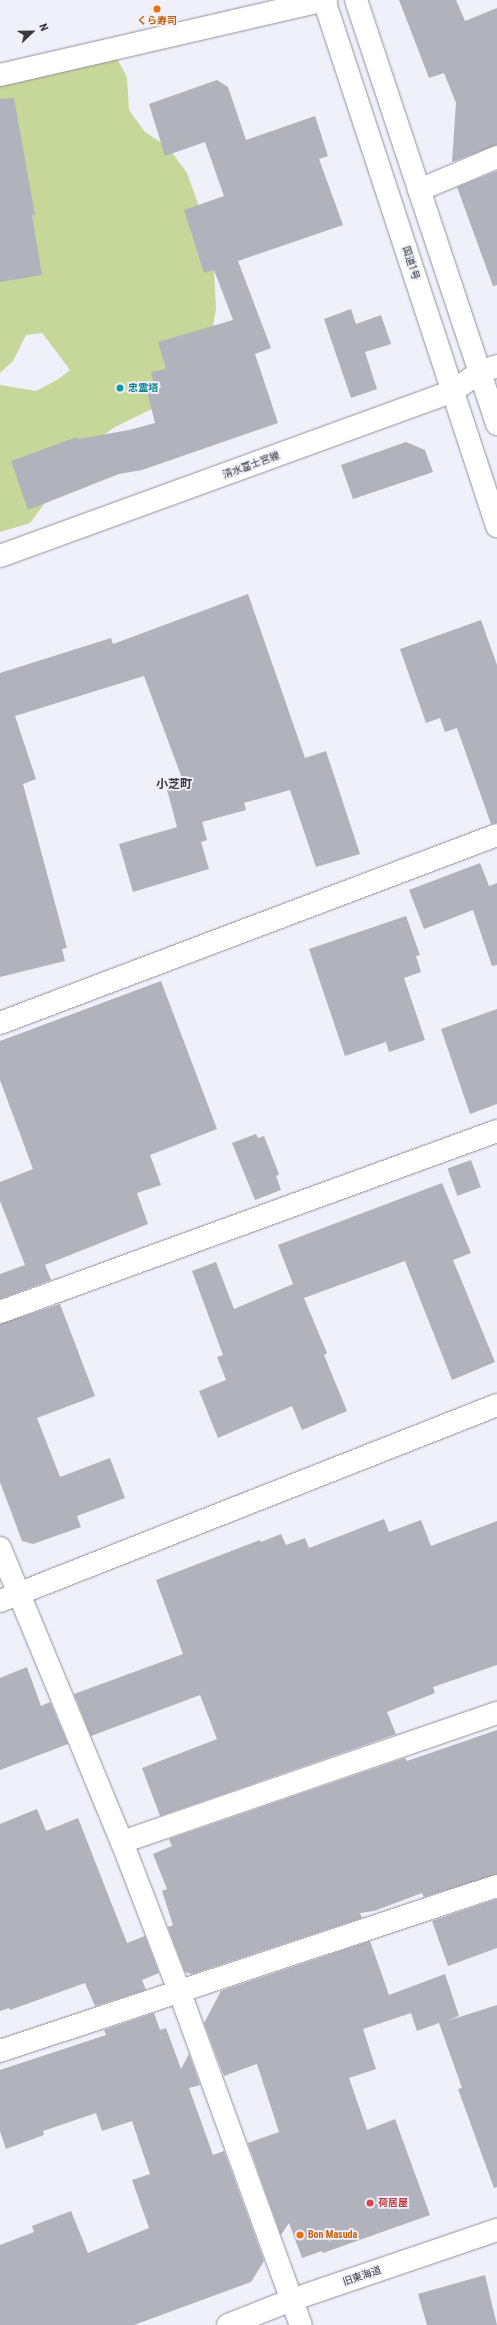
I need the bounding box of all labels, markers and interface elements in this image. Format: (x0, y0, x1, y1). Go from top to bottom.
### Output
marker: くら寿司 (152, 4, 162, 14)
north arrow (12, 12, 52, 52)
place label: くら寿司 (137, 15, 177, 27)
text: N (36, 22, 51, 33)
street label: 国道1号 (400, 245, 422, 281)
place label: 忠霊塔 (128, 382, 158, 394)
marker: 忠霊塔 (115, 383, 125, 393)
street label: 清水富士宮線 (221, 449, 281, 481)
district label: 小芝町 (156, 778, 192, 792)
place label: 荷居屋 (378, 2197, 408, 2209)
marker: 荷居屋 (365, 2198, 375, 2208)
place label: Bon Masuda (308, 2229, 357, 2241)
marker: Bon Masuda (295, 2230, 305, 2240)
street label: 旧東海道 (341, 2264, 383, 2288)

